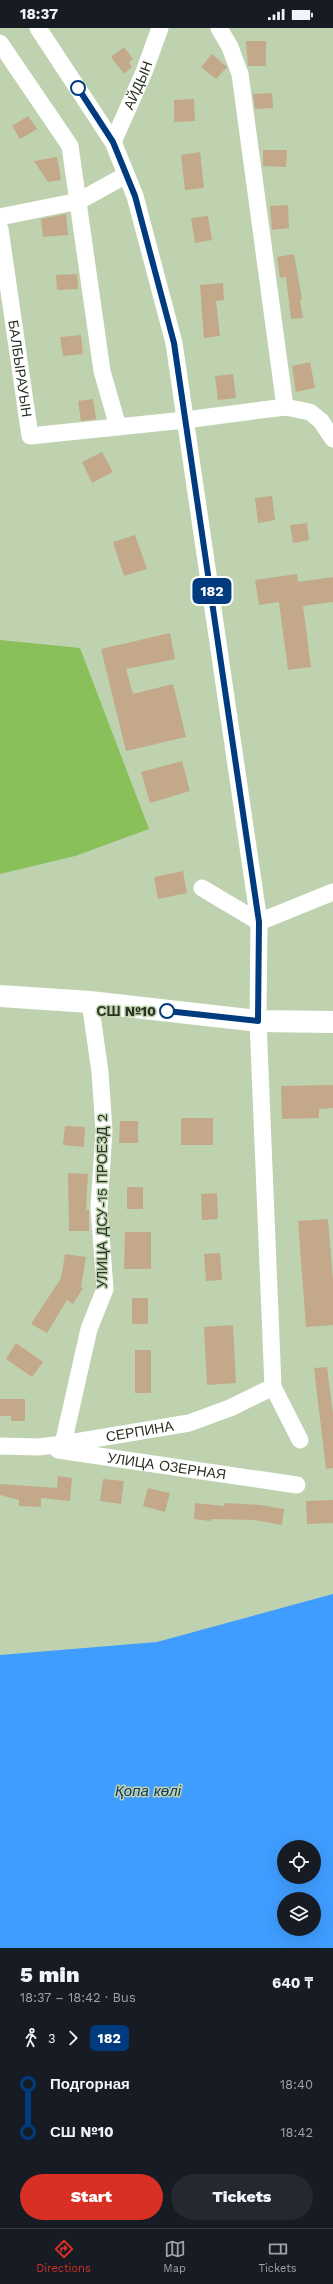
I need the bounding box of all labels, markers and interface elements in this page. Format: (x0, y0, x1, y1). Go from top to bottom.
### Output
text: 18:37 (20, 5, 58, 23)
street label: АЙДЫН (120, 59, 155, 112)
unlabelled marker (70, 80, 86, 96)
street label: БАЛБЫРАУЫН (5, 319, 35, 418)
line badge: 182 (189, 578, 235, 604)
text: 182 (200, 583, 224, 599)
place label: СШ №10 (96, 1003, 156, 1019)
marker: СШ №10 (159, 1003, 175, 1019)
street label: УЛИЦА ДСУ-15 ПРОЕЗД 2 (94, 1113, 110, 1289)
street label: СЕРПИНА (105, 1418, 175, 1445)
street label: УЛИЦА ОЗЕРНАЯ (106, 1449, 227, 1483)
water label: Қопа көлі (115, 1782, 182, 1800)
map controls (277, 1840, 321, 1936)
button: locate (277, 1840, 321, 1884)
button: layers (277, 1892, 321, 1936)
text: 5 min (20, 1962, 80, 1987)
text: 640 ₸ (272, 1974, 313, 1992)
text: 18:37 – 18:42 · Bus (20, 1990, 136, 2005)
icon: walk (20, 2027, 42, 2049)
icon: forward (62, 2027, 84, 2049)
text: 182 (98, 2030, 121, 2046)
text: 3 (48, 2031, 56, 2046)
text: Подгорная (50, 2075, 130, 2093)
text: 18:40 (280, 2077, 313, 2092)
text: СШ №10 (50, 2123, 114, 2141)
text: 18:42 (281, 2125, 313, 2140)
button: Start (20, 2174, 163, 2220)
button: Tickets (171, 2174, 313, 2220)
tab: Directions (36, 2238, 91, 2275)
tab: Map (163, 2238, 186, 2275)
tab: Tickets (258, 2238, 297, 2275)

